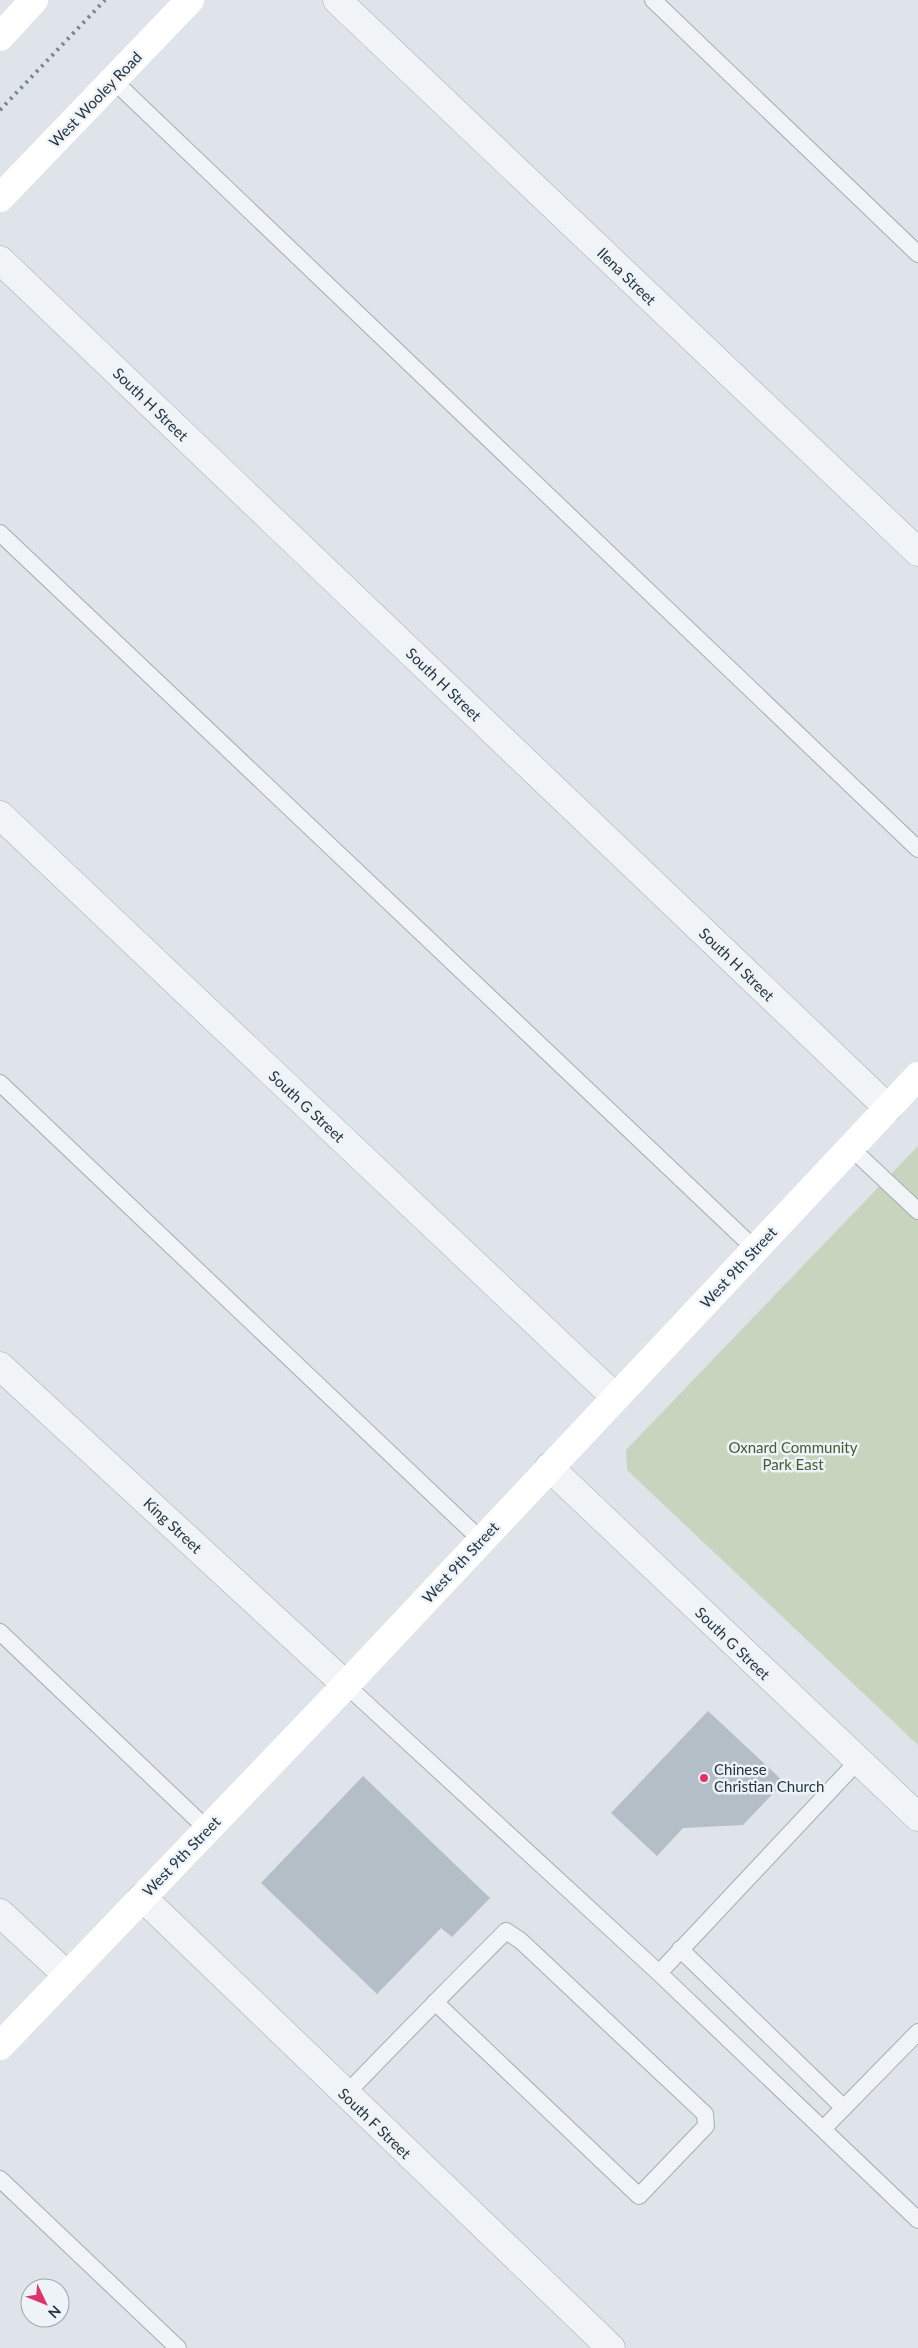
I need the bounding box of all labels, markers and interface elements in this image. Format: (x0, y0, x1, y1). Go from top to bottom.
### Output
street label: West Wooley Road (45, 48, 145, 150)
street label: Ilena Street (594, 244, 661, 309)
street label: South H Street (110, 364, 193, 445)
street label: South H Street (403, 644, 486, 725)
street label: South H Street (696, 924, 779, 1005)
street label: South G Street (265, 1066, 349, 1146)
street label: West 9th Street (696, 1222, 781, 1311)
park label: Oxnard Community Park East (729, 1438, 858, 1473)
street label: King Street (140, 1494, 206, 1557)
street label: West 9th Street (418, 1517, 503, 1606)
street label: South G Street (692, 1603, 775, 1684)
place label: Chinese Christian Church (714, 1760, 824, 1795)
marker: Chinese Christian Church (698, 1772, 710, 1784)
street label: West 9th Street (138, 1812, 224, 1900)
street label: South F Street (335, 2084, 416, 2163)
north arrow (20, 2278, 70, 2328)
text: N (45, 2302, 65, 2322)

